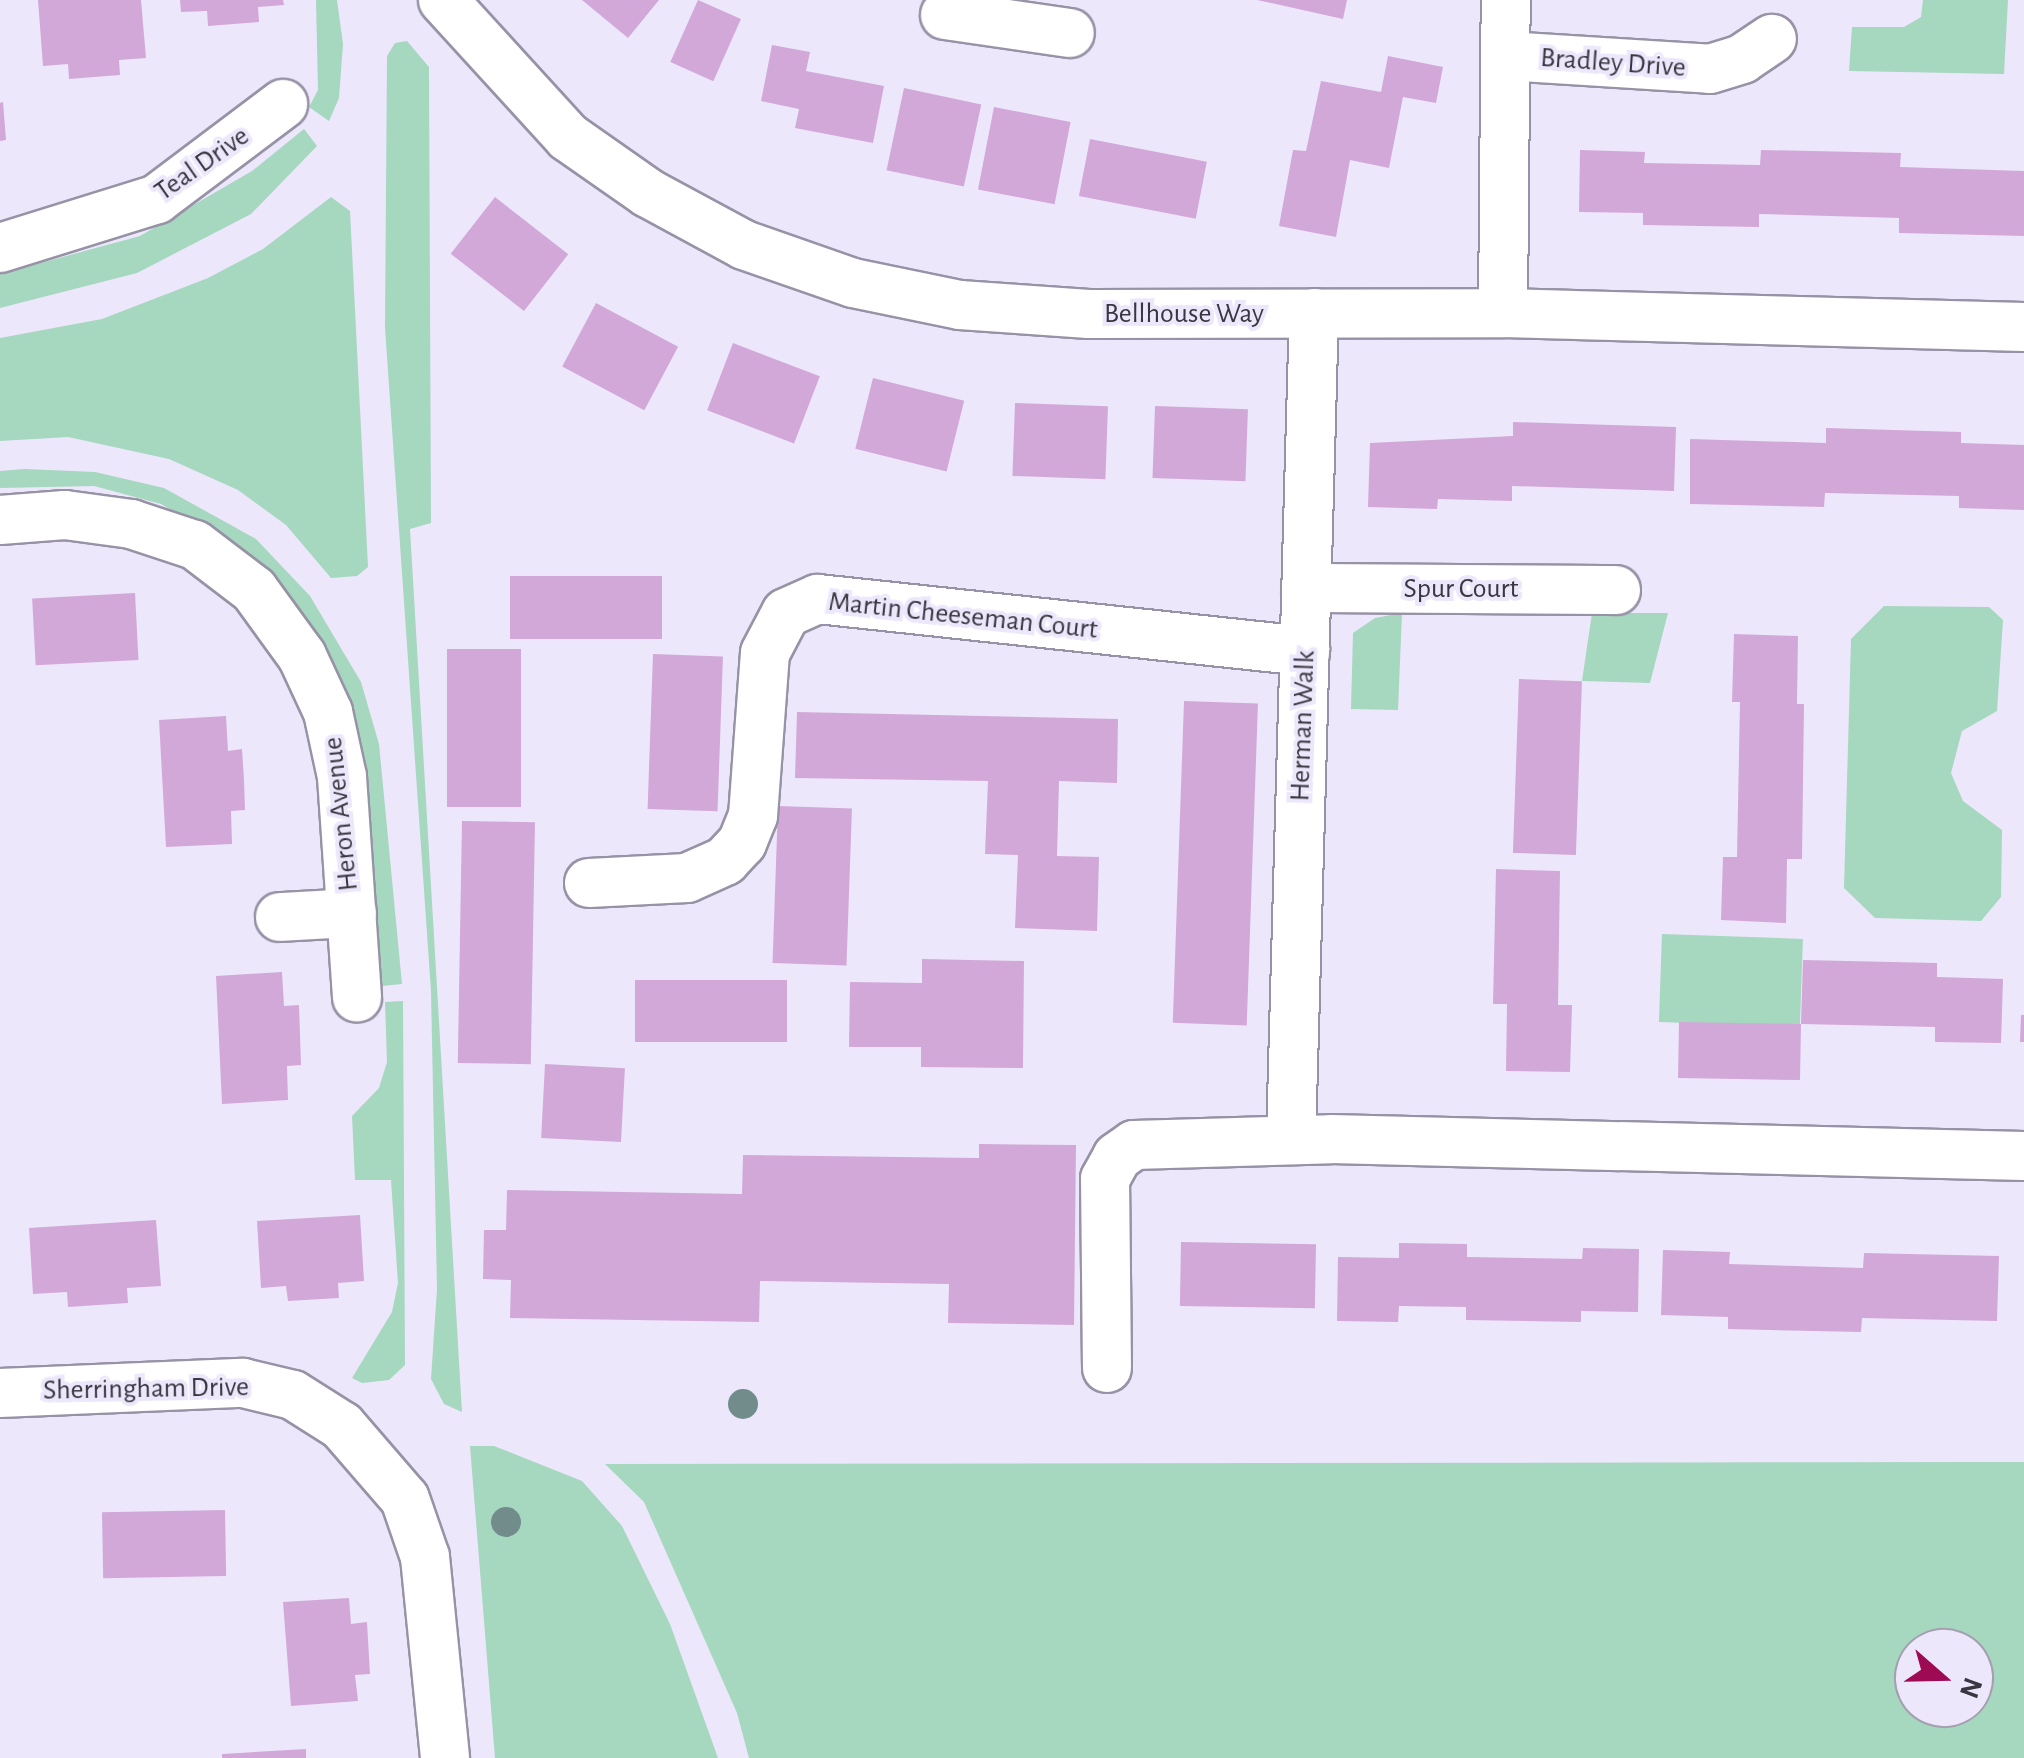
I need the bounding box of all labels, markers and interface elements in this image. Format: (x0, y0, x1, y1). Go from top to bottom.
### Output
street label: Bradley Drive (1539, 41, 1687, 85)
street label: Teal Drive (148, 119, 256, 209)
street label: Bellhouse Way (1104, 297, 1264, 331)
street label: Spur Court (1404, 572, 1518, 606)
street label: Martin Cheeseman Court (827, 585, 1099, 647)
street label: Herman Walk (1284, 650, 1322, 802)
street label: Heron Avenue (316, 735, 366, 893)
street label: Sherringham Drive (43, 1370, 249, 1408)
north arrow (1894, 1628, 1994, 1728)
text: N (1954, 1674, 1987, 1702)

